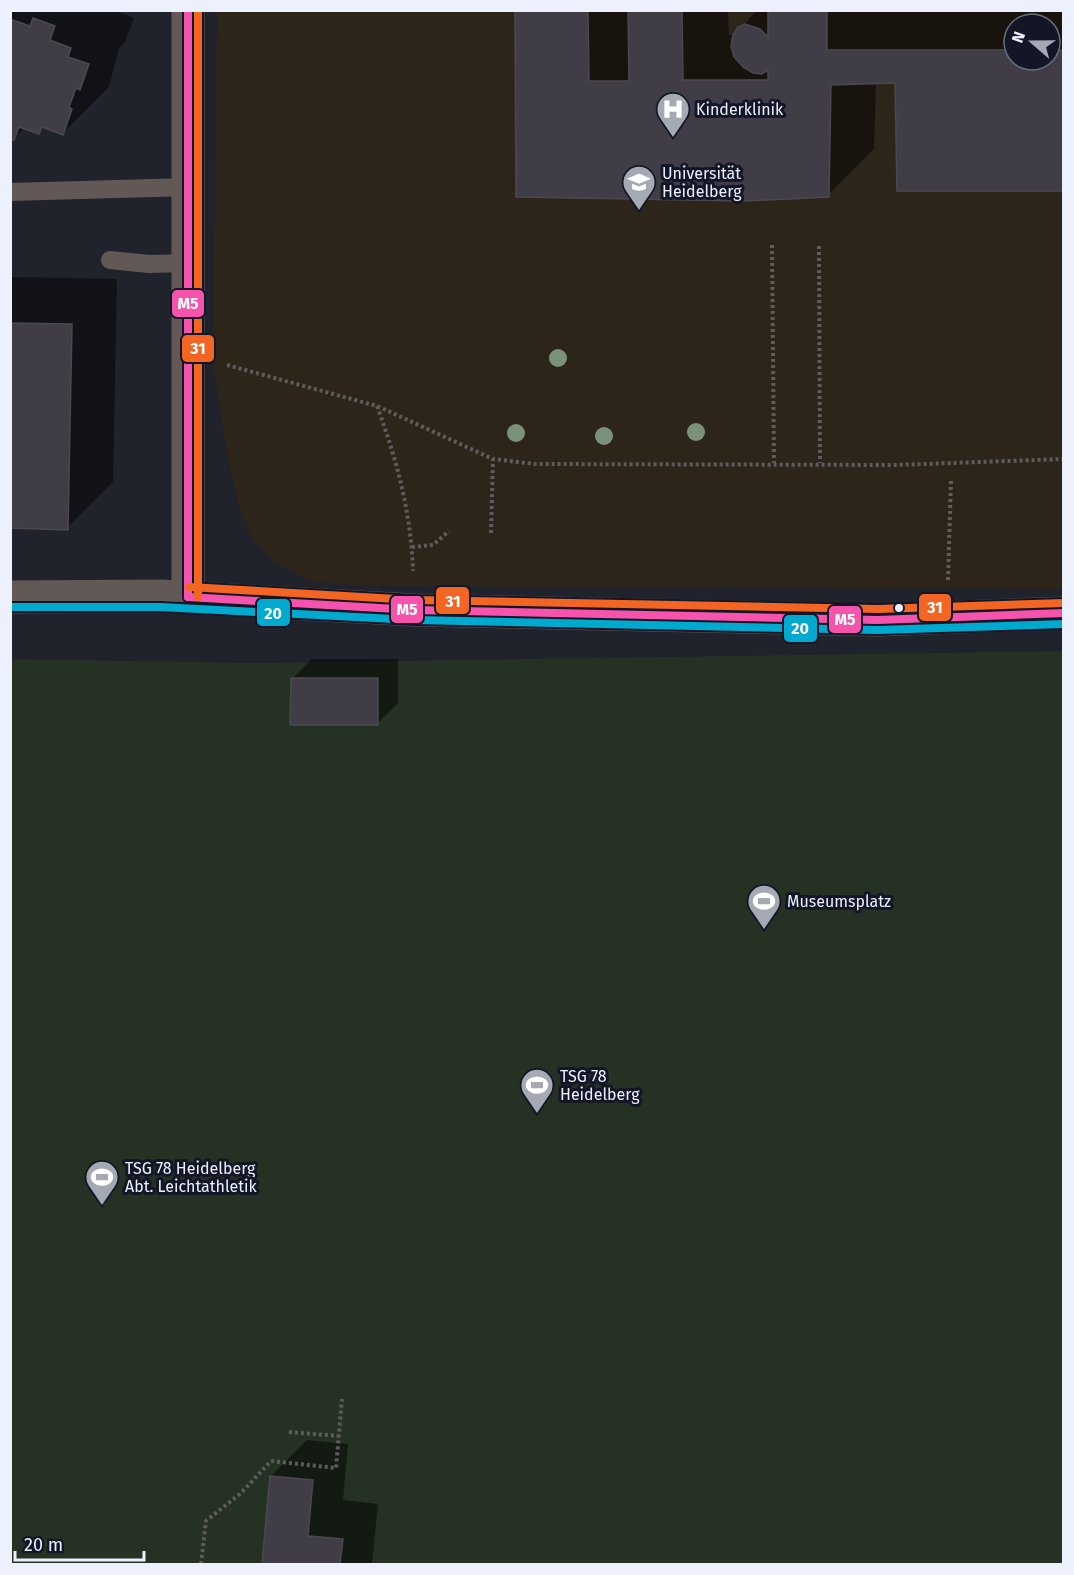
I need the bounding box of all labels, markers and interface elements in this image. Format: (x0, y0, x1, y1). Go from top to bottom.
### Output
north arrow (1002, 12, 1062, 72)
text: N (1008, 29, 1029, 45)
hospital icon: Kinderklinik (655, 91, 691, 138)
place label: Kinderklinik (696, 100, 784, 119)
school or university icon: Universität Heidelberg (621, 164, 657, 211)
place label: Universität Heidelberg (662, 164, 742, 201)
line badge: M5 (171, 289, 205, 318)
text: M5 (177, 294, 199, 313)
line badge: 31 (181, 334, 215, 363)
text: 31 (189, 339, 206, 358)
line badge: 31 (435, 586, 470, 615)
text: 31 (444, 592, 461, 611)
line badge: 31 (918, 593, 952, 622)
line badge: M5 (390, 595, 424, 624)
line badge: 20 (256, 598, 291, 627)
text: 31 (926, 598, 943, 617)
text: M5 (396, 600, 418, 619)
unlabelled marker (893, 602, 905, 614)
text: 20 (264, 604, 282, 623)
line badge: M5 (828, 605, 862, 634)
text: M5 (834, 610, 856, 629)
line badge: 20 (783, 614, 818, 643)
text: 20 (791, 619, 809, 638)
sports icon: Museumsplatz (746, 883, 782, 930)
place label: Museumsplatz (787, 892, 891, 911)
sports icon: TSG 78 Heidelberg (519, 1067, 555, 1114)
place label: TSG 78 Heidelberg (560, 1067, 640, 1104)
sports icon: TSG 78 Heidelberg Abt. Leichtathletik (84, 1159, 120, 1206)
place label: TSG 78 Heidelberg Abt. Leichtathletik (125, 1159, 258, 1196)
scale bar (15, 1524, 144, 1562)
text: 20 m (24, 1534, 63, 1556)

